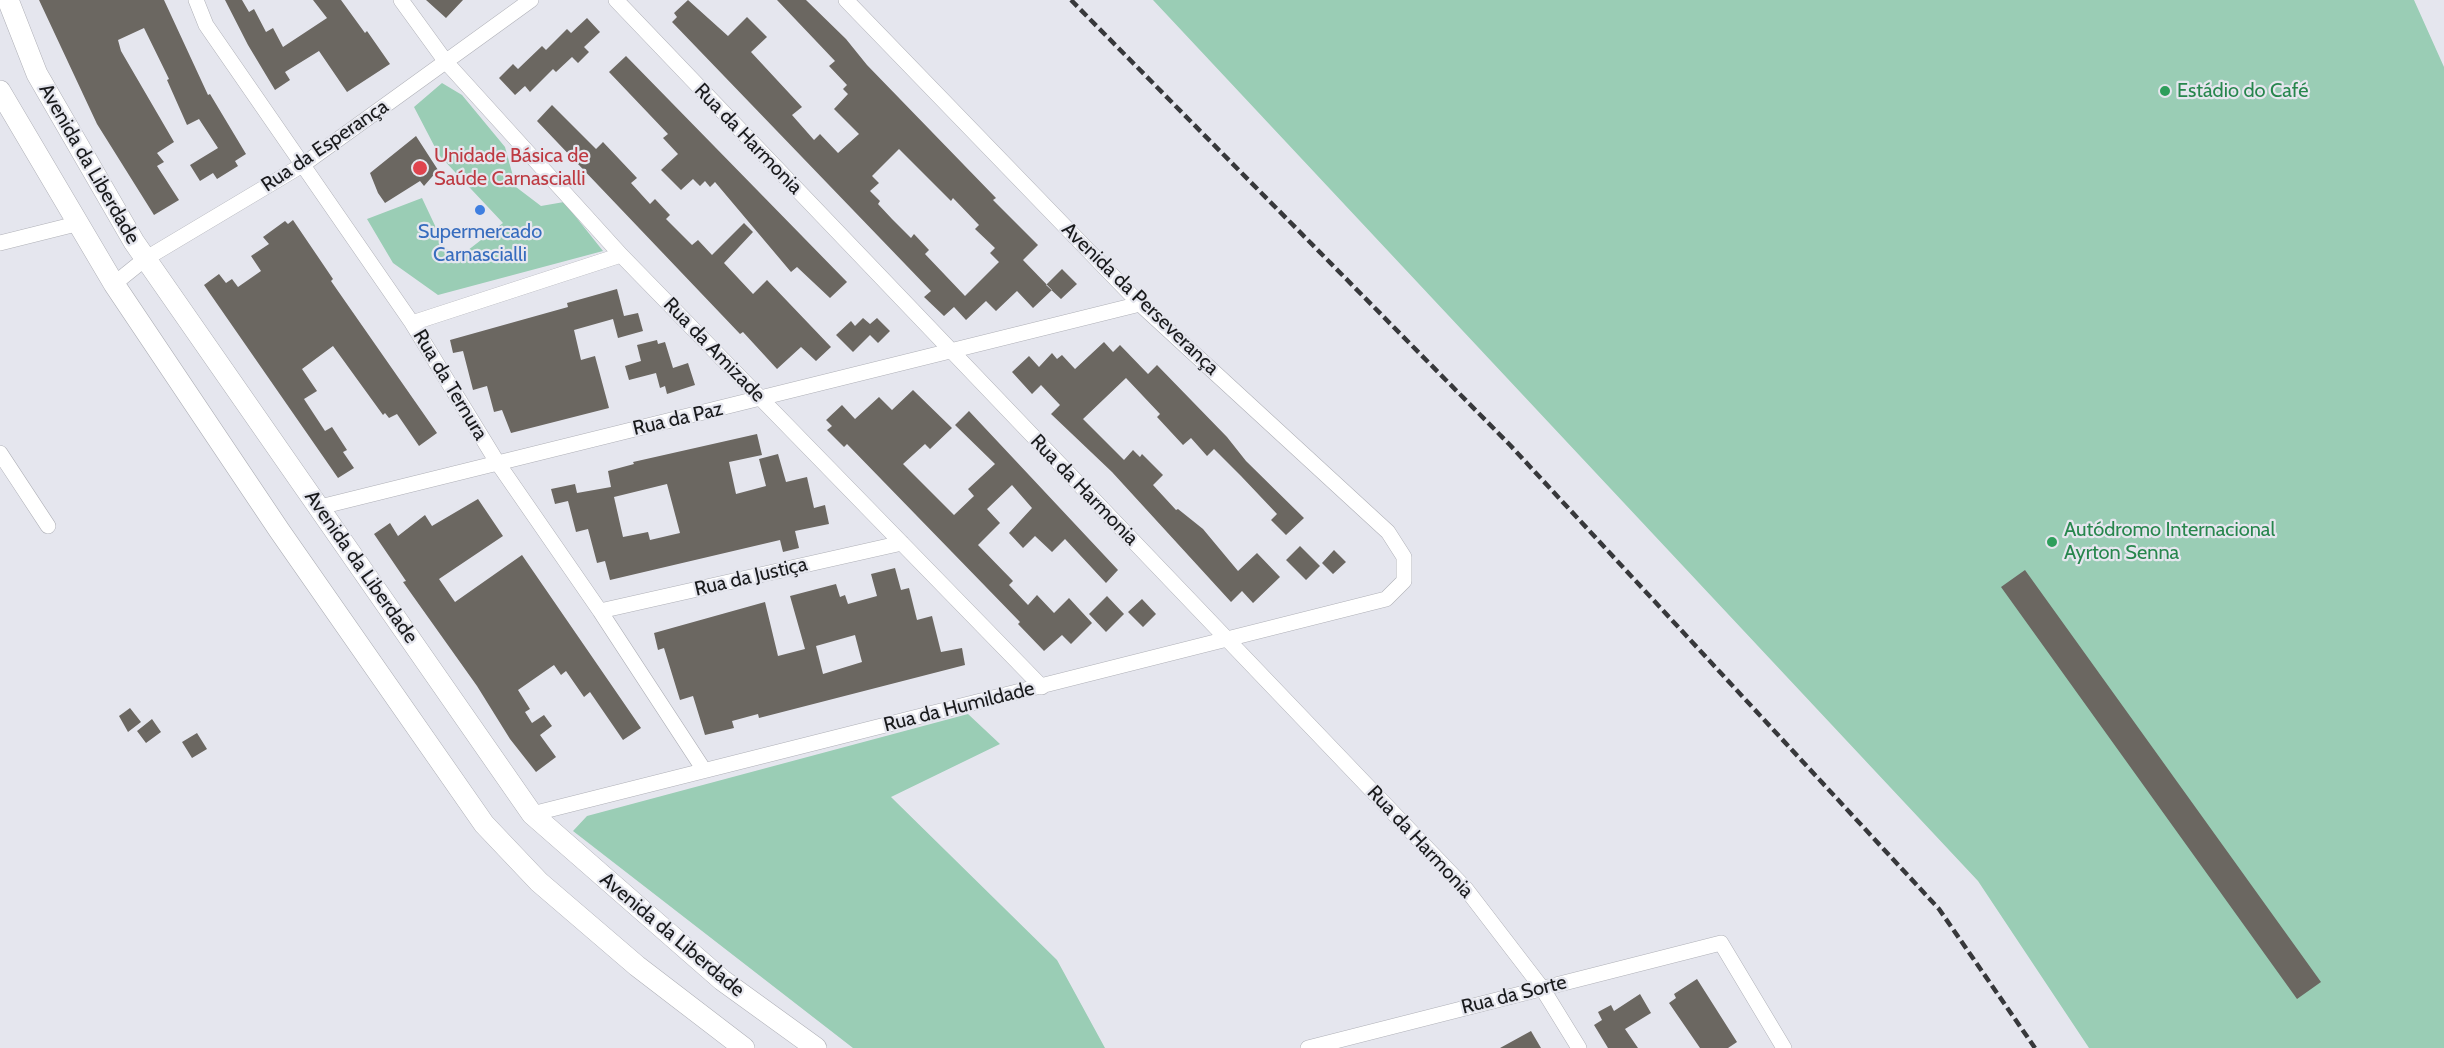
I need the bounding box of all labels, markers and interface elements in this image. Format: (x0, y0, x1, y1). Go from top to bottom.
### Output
street label: Rua da Harmonia (689, 79, 807, 199)
place label: Estádio do Café (2177, 79, 2309, 103)
street label: Avenida da Liberdade (33, 80, 145, 248)
marker: Estádio do Café (2158, 84, 2172, 98)
street label: Rua da Esperança (257, 95, 393, 197)
place label: Unidade Básica de Saúde Carnascialli (434, 144, 589, 191)
marker: Unidade Básica de Saúde Carnascialli (411, 159, 429, 177)
marker: Supermercado Carnascialli (473, 203, 487, 217)
street label: Avenida da Perseverança (1056, 218, 1224, 380)
place label: Supermercado Carnascialli (418, 220, 542, 267)
street label: Rua da Amizade (658, 293, 770, 407)
street label: Rua da Ternura (408, 325, 492, 445)
street label: Rua da Paz (631, 397, 725, 441)
street label: Rua da Harmonia (1025, 430, 1143, 550)
street label: Avenida da Liberdade (299, 486, 423, 648)
place label: Autódromo Internacional Ayrton Senna (2064, 518, 2275, 565)
marker: Autódromo Internacional Ayrton Senna (2045, 535, 2059, 549)
street label: Rua da Justiça (692, 552, 810, 602)
street label: Rua da Humildade (881, 677, 1037, 737)
street label: Rua da Harmonia (1362, 781, 1478, 903)
street label: Avenida da Liberdade (595, 868, 749, 1002)
street label: Rua da Sorte (1459, 970, 1569, 1020)

